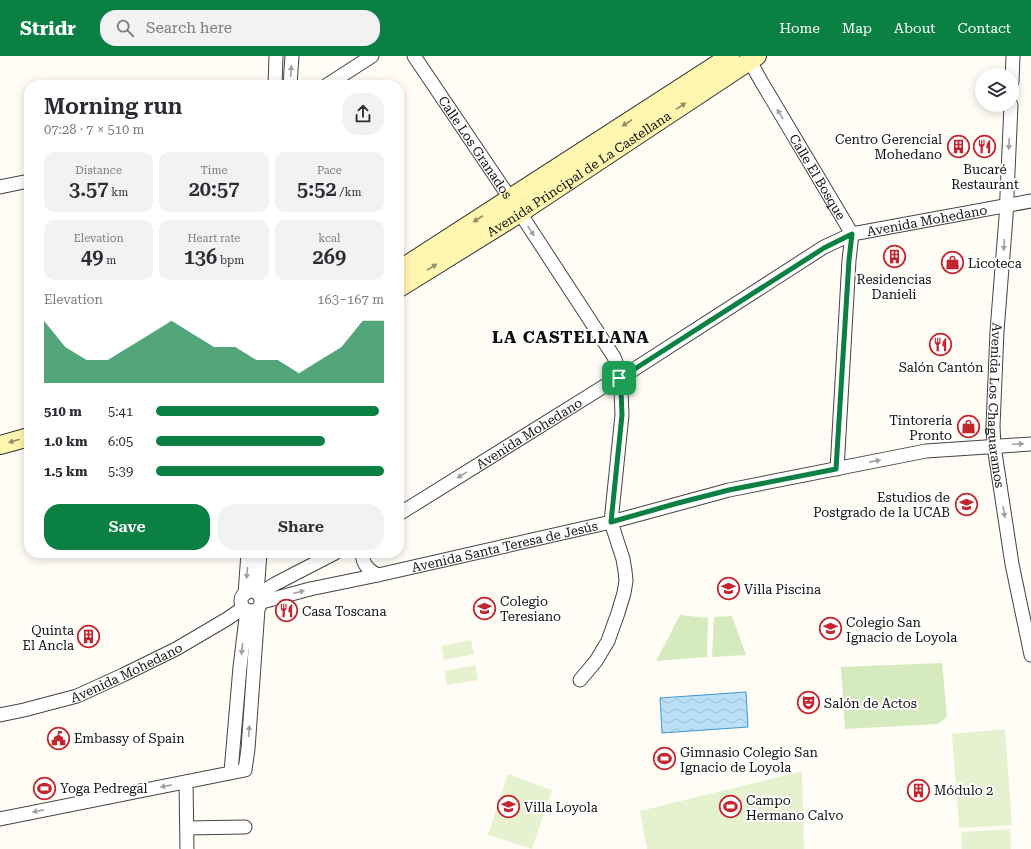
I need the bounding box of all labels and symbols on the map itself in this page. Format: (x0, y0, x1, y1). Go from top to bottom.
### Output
one-way arrow (287, 64, 294, 77)
street label: Calle Los Granados (435, 93, 515, 202)
one-way arrow (675, 103, 687, 110)
street label: Avenida Principal de La Castellana (484, 108, 674, 240)
one-way arrow (777, 108, 784, 120)
one-way arrow (622, 119, 632, 127)
street label: Calle El Bosque (786, 131, 849, 222)
place label: Centro Gerencial Mohedano (835, 132, 942, 162)
building icon: Centro Gerencial Mohedano (945, 133, 971, 159)
restaurant icon: Bucaré Restaurant (972, 134, 998, 160)
one-way arrow (1006, 138, 1012, 151)
place label: Bucaré Restaurant (951, 162, 1019, 192)
street label: Avenida Mohedano (866, 202, 988, 239)
one-way arrow (472, 216, 483, 223)
one-way arrow (527, 226, 535, 236)
one-way arrow (1000, 239, 1007, 251)
building icon: Residencias Danieli (881, 244, 907, 270)
shop icon: Licoteca (940, 250, 966, 276)
place label: Licoteca (968, 256, 1022, 271)
one-way arrow (427, 263, 437, 271)
place label: Residencias Danieli (857, 272, 931, 302)
street label: Avenida Los Chaguaramos (985, 322, 1007, 489)
district label: LA CASTELLANA (492, 327, 650, 347)
restaurant icon: Salón Cantón (928, 332, 954, 358)
place label: Salón Cantón (899, 360, 984, 375)
pin (602, 361, 636, 395)
street label: Avenida Mohedano (473, 395, 585, 472)
place label: Tintorería Pronto (889, 413, 952, 443)
shop icon: Tintorería Pronto (955, 414, 981, 440)
one-way arrow (8, 438, 20, 444)
one-way arrow (1011, 441, 1024, 448)
one-way arrow (869, 458, 881, 464)
one-way arrow (456, 472, 468, 479)
place label: Estudios de Postgrado de la UCAB (813, 490, 950, 520)
school or university icon: Estudios de Postgrado de la UCAB (953, 491, 979, 517)
one-way arrow (1001, 506, 1007, 518)
street label: Avenida Santa Teresa de Jesús (410, 518, 599, 575)
one-way arrow (243, 567, 250, 579)
school or university icon: Villa Piscina (716, 576, 742, 602)
place label: Villa Piscina (744, 582, 821, 597)
one-way arrow (294, 589, 306, 595)
place label: Colegio Teresiano (500, 594, 561, 624)
school or university icon: Colegio Teresiano (472, 595, 498, 621)
restaurant icon: Casa Toscana (274, 598, 300, 624)
place label: Casa Toscana (302, 604, 387, 619)
place label: Colegio San Ignacio de Loyola (846, 615, 957, 645)
school or university icon: Colegio San Ignacio de Loyola (818, 616, 844, 642)
place label: Quinta El Ancla (23, 623, 74, 653)
building icon: Quinta El Ancla (76, 624, 102, 650)
street label: Avenida Mohedano (69, 640, 185, 705)
one-way arrow (238, 643, 245, 655)
theatre icon: Salón de Actos (796, 690, 822, 716)
place label: Salón de Actos (824, 696, 917, 711)
public building icon: Embassy of Spain (46, 725, 72, 751)
one-way arrow (246, 725, 253, 737)
place label: Embassy of Spain (74, 731, 185, 746)
place label: Gimnasio Colegio San Ignacio de Loyola (680, 745, 819, 775)
sports icon: Gimnasio Colegio San Ignacio de Loyola (651, 746, 677, 772)
sports icon: Yoga Pedregal (31, 775, 57, 801)
building icon: Módulo 2 (905, 777, 931, 803)
place label: Yoga Pedregal (60, 781, 148, 796)
one-way arrow (160, 783, 172, 789)
place label: Módulo 2 (934, 783, 993, 798)
place label: Campo Hermano Calvo (746, 793, 843, 823)
school or university icon: Villa Loyola (496, 794, 522, 820)
sports icon: Campo Hermano Calvo (718, 794, 744, 820)
place label: Villa Loyola (524, 800, 598, 815)
one-way arrow (32, 809, 44, 815)

